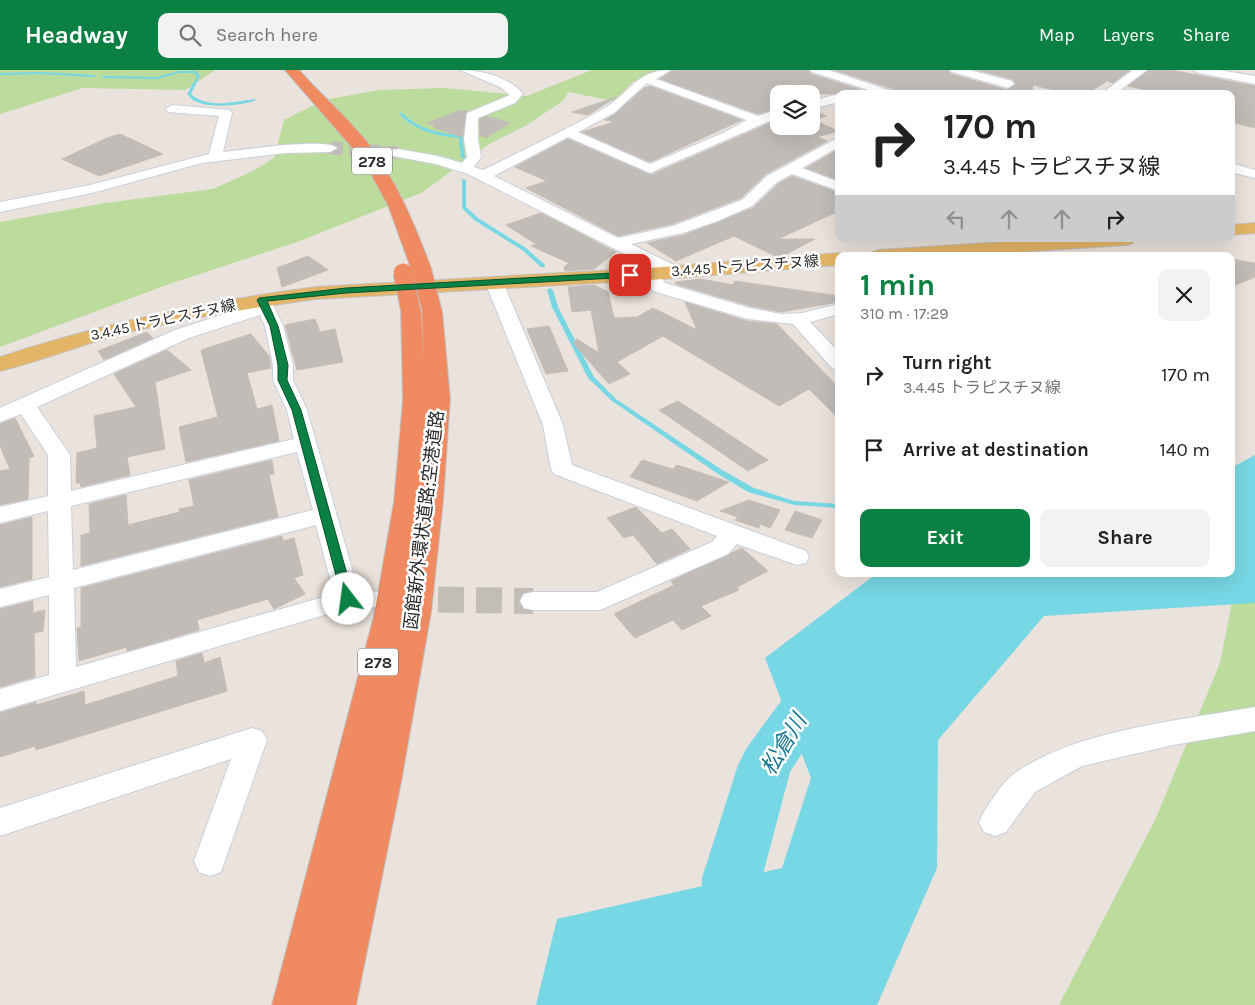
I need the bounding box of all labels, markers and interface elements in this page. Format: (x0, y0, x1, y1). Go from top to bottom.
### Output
search box (158, 13, 508, 58)
text: Headway (25, 21, 128, 49)
icon: search (176, 21, 204, 49)
text: Search here (216, 24, 318, 46)
text: Map (1039, 24, 1075, 46)
text: Layers (1103, 24, 1155, 46)
text: Share (1183, 24, 1230, 46)
map controls (770, 85, 820, 135)
button: layers (770, 85, 820, 135)
text: 170 m (943, 106, 1037, 147)
icon: right (860, 110, 925, 175)
road number: 278 (352, 148, 392, 174)
text: 3.4.45 トラピスチヌ線 (943, 154, 1160, 180)
icon: left (942, 205, 970, 233)
icon: ahead (995, 205, 1023, 233)
icon: ahead (1048, 205, 1076, 233)
icon: right (1101, 205, 1129, 233)
street label: 3.4.45 トラピスチヌ線 (671, 252, 819, 280)
pin (609, 254, 651, 296)
icon: arrive (616, 261, 644, 289)
text: 1 min (860, 267, 935, 303)
button: close (1158, 269, 1210, 321)
street label: 3.4.45 トラピスチヌ線 (89, 296, 237, 344)
text: 310 m · 17:29 (860, 304, 949, 323)
text: Turn right (903, 352, 992, 374)
icon: right (860, 361, 888, 389)
text: 170 m (1161, 364, 1210, 386)
text: 3.4.45 トラピスチヌ線 (903, 378, 1061, 397)
street label: 函館新外環状道路;空港道路 (400, 409, 448, 631)
icon: arrive (860, 436, 888, 464)
text: Arrive at destination (903, 439, 1089, 461)
text: 140 m (1160, 439, 1210, 461)
button: Exit (860, 509, 1030, 567)
button: Share (1040, 509, 1210, 567)
position arrow (321, 572, 373, 624)
road number: 278 (358, 648, 398, 676)
water label: 松倉川 (756, 708, 813, 780)

